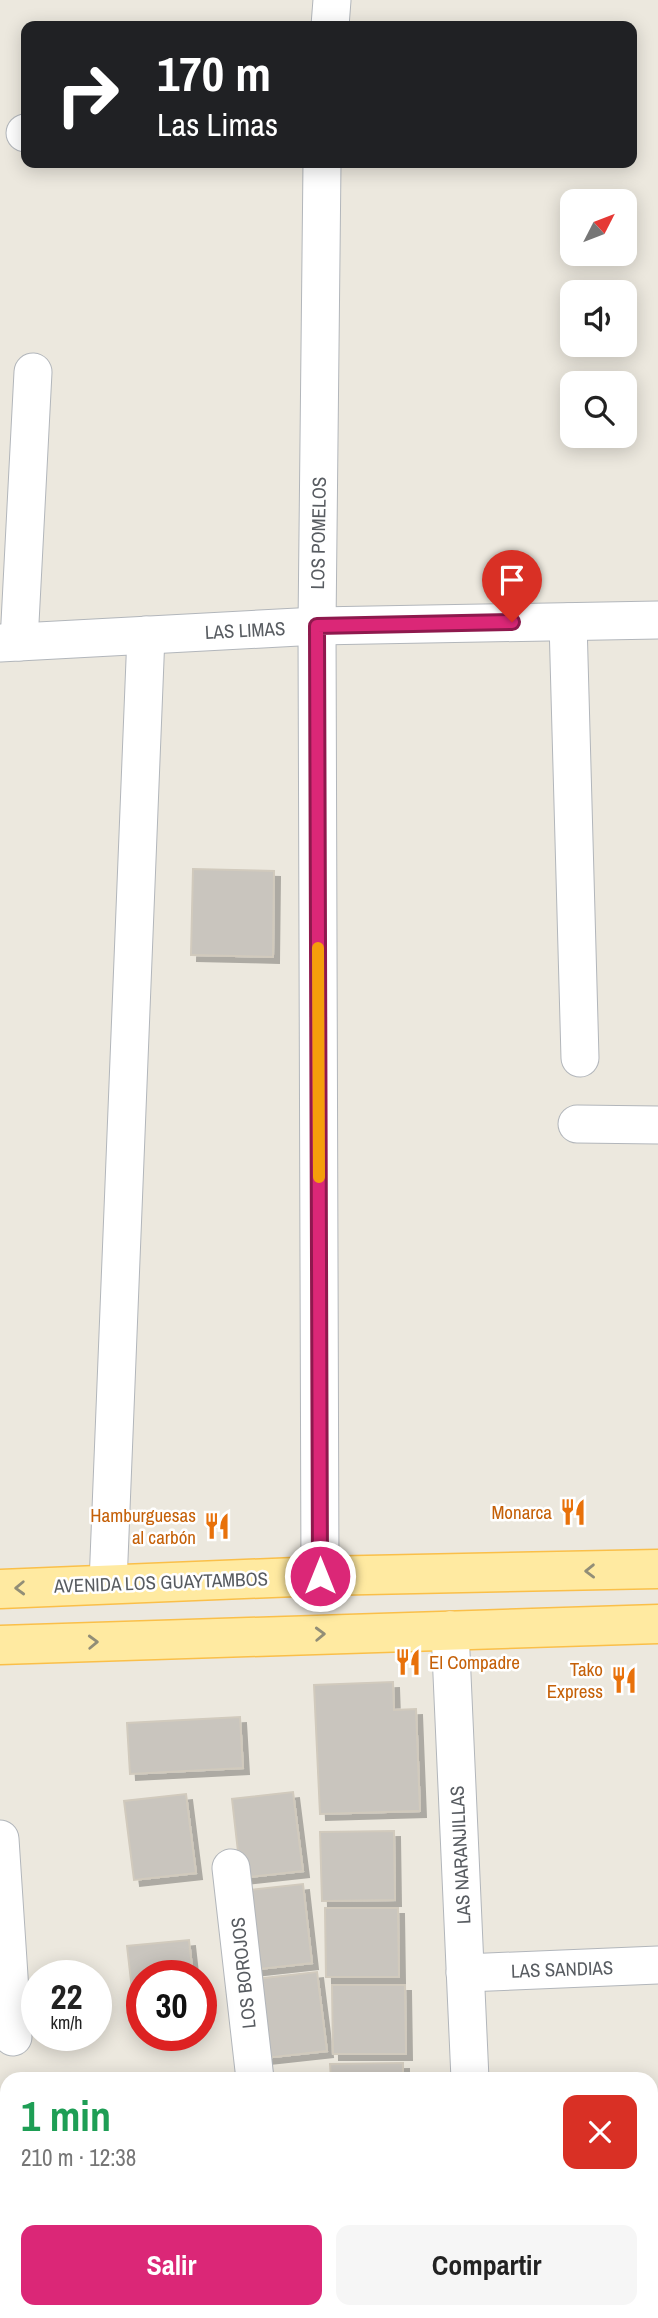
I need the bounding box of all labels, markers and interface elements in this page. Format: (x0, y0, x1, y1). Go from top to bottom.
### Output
text: 170 m (157, 40, 271, 106)
icon: right (42, 49, 133, 140)
text: Las Limas (157, 103, 278, 146)
north arrow (560, 189, 637, 266)
map controls (560, 189, 637, 448)
button: sound (560, 280, 637, 357)
button: search (560, 371, 637, 448)
street label: LOS POMELOS (304, 476, 332, 590)
pin (482, 550, 542, 622)
icon: arrive (493, 561, 531, 599)
street label: LAS LIMAS (204, 615, 286, 645)
restaurant icon: Monarca (558, 1497, 588, 1527)
place label: Monarca (491, 1499, 552, 1525)
place label: Hamburguesas al carbón (90, 1502, 196, 1550)
restaurant icon: Hamburguesas al carbón (202, 1511, 232, 1541)
position arrow (283, 1539, 357, 1613)
one-way arrow (584, 1563, 595, 1578)
street label: AVENIDA LOS GUAYTAMBOS (53, 1565, 268, 1599)
one-way arrow (14, 1581, 25, 1596)
one-way arrow (315, 1627, 326, 1642)
one-way arrow (87, 1634, 98, 1649)
restaurant icon: El Compadre (393, 1647, 423, 1677)
place label: El Compadre (429, 1649, 520, 1675)
place label: Tako Express (547, 1656, 603, 1704)
restaurant icon: Tako Express (609, 1665, 639, 1695)
street label: LAS NARANJILLAS (443, 1785, 477, 1925)
street label: LOS BOROJOS (224, 1916, 262, 2030)
street label: LAS SANDIAS (510, 1954, 614, 1984)
speed limit sign: 30 (126, 1960, 217, 2051)
text: 22 (51, 1973, 82, 2020)
text: km/h (51, 2010, 83, 2035)
text: 1 min (21, 2088, 111, 2144)
button: close (563, 2095, 637, 2169)
text: 210 m · 12:38 (21, 2142, 136, 2173)
button: Salir (21, 2225, 322, 2305)
button: Compartir (336, 2225, 637, 2305)

